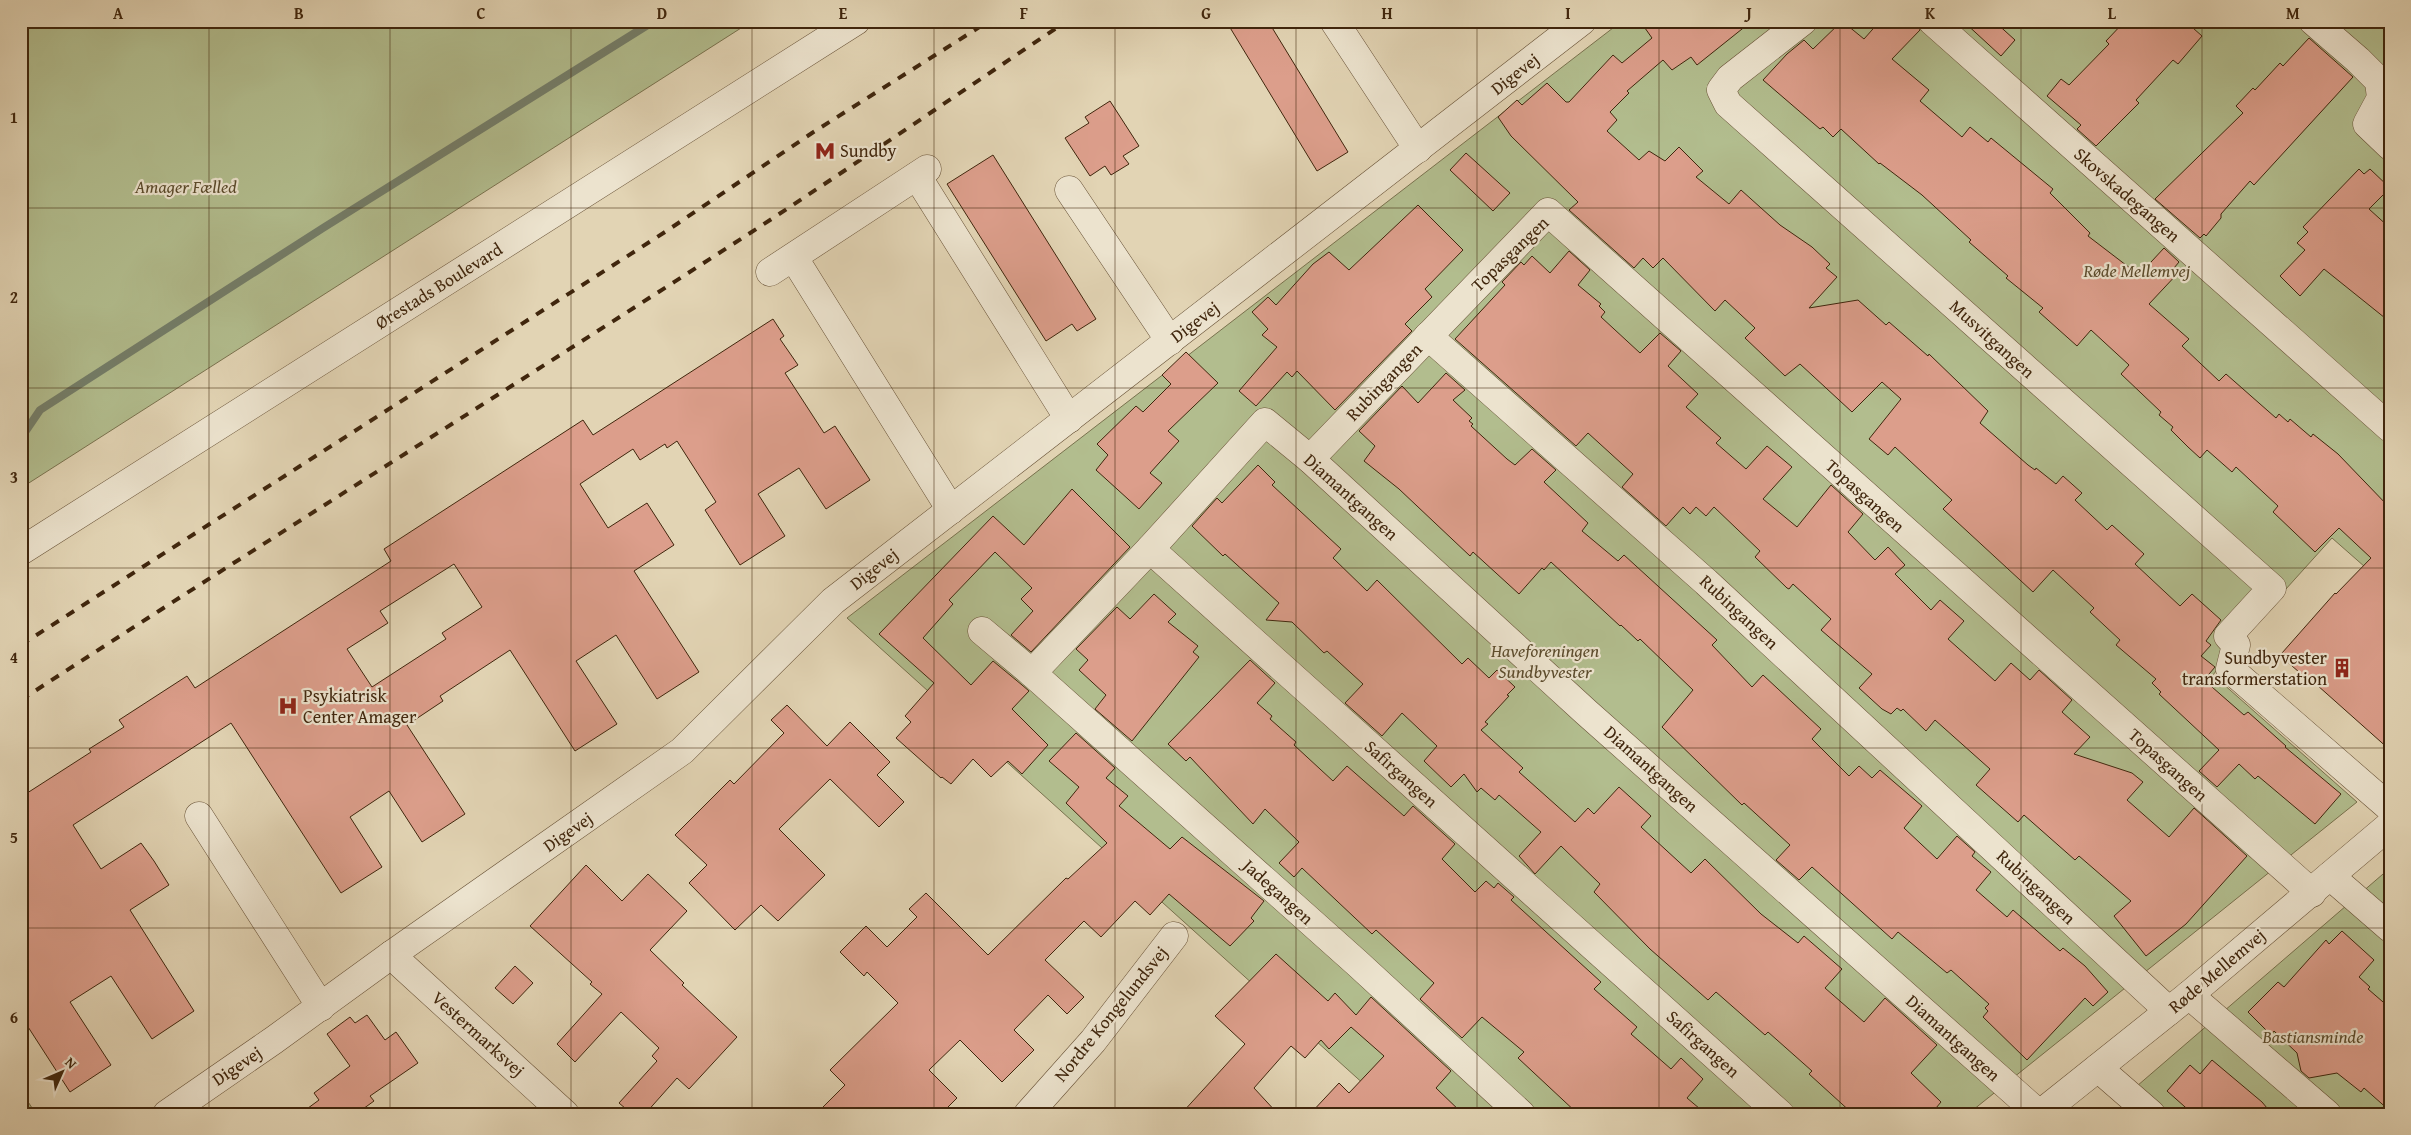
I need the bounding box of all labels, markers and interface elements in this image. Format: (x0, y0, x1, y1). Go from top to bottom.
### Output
text: A (113, 1, 124, 25)
text: B (294, 1, 304, 25)
text: C (476, 1, 486, 25)
text: D (657, 1, 667, 25)
text: E (839, 1, 848, 25)
text: F (1020, 1, 1028, 25)
text: G (1201, 1, 1211, 25)
text: H (1381, 1, 1393, 25)
text: I (1565, 1, 1571, 25)
text: J (1743, 1, 1752, 25)
text: K (1925, 1, 1936, 25)
text: L (2108, 1, 2117, 25)
text: M (2286, 1, 2300, 25)
street label: Digevej (1485, 46, 1545, 101)
text: 1 (10, 105, 18, 129)
place label: Sundby (840, 137, 897, 164)
metro station icon: Sundby (814, 140, 836, 162)
street label: Skovskadegangen (2068, 141, 2186, 249)
park label: Amager Fælled (134, 173, 237, 200)
street label: Topasgangen (1465, 210, 1555, 298)
street label: Ørestads Boulevard (370, 235, 508, 336)
park label: Røde Mellemvej (2083, 257, 2191, 284)
text: 2 (10, 285, 18, 309)
street label: Musvitgangen (1944, 293, 2041, 384)
street label: Digevej (1165, 294, 1225, 349)
street label: Rubingangen (1339, 336, 1428, 427)
street label: Diamantgangen (1298, 447, 1405, 547)
street label: Topasgangen (1820, 452, 1911, 539)
text: 3 (10, 465, 18, 489)
street label: Digevej (844, 541, 904, 596)
street label: Rubingangen (1694, 568, 1785, 655)
park label: Haveforeningen Sundbyvester (1490, 637, 1599, 685)
place label: Sundbyvester transformerstation (2182, 644, 2328, 692)
text: 4 (10, 645, 18, 669)
building icon: Sundbyvester transformerstation (2331, 657, 2353, 679)
place label: Psykiatrisk Center Amager (303, 682, 417, 730)
hospital icon: Psykiatrisk Center Amager (277, 695, 299, 717)
street label: Diamantgangen (1598, 719, 1705, 819)
street label: Topasgangen (2123, 721, 2214, 808)
street label: Safirgangen (1359, 733, 1444, 814)
street label: Digevej (537, 805, 598, 858)
text: 5 (10, 825, 18, 849)
street label: Rubingangen (1991, 843, 2082, 930)
street label: Jadegangen (1235, 851, 1320, 931)
street label: Røde Mellemvej (2162, 922, 2271, 1019)
street label: Nordre Kongelundsvej (1047, 940, 1174, 1088)
street label: Vestermarksvej (426, 984, 531, 1083)
street label: Diamantgangen (1900, 988, 2007, 1088)
street label: Safirgangen (1661, 1003, 1746, 1084)
text: 6 (10, 1005, 18, 1029)
park label: Bastiansminde (2262, 1023, 2363, 1050)
street label: Digevej (206, 1039, 267, 1092)
north arrow (38, 1048, 88, 1098)
text: N (61, 1052, 82, 1074)

